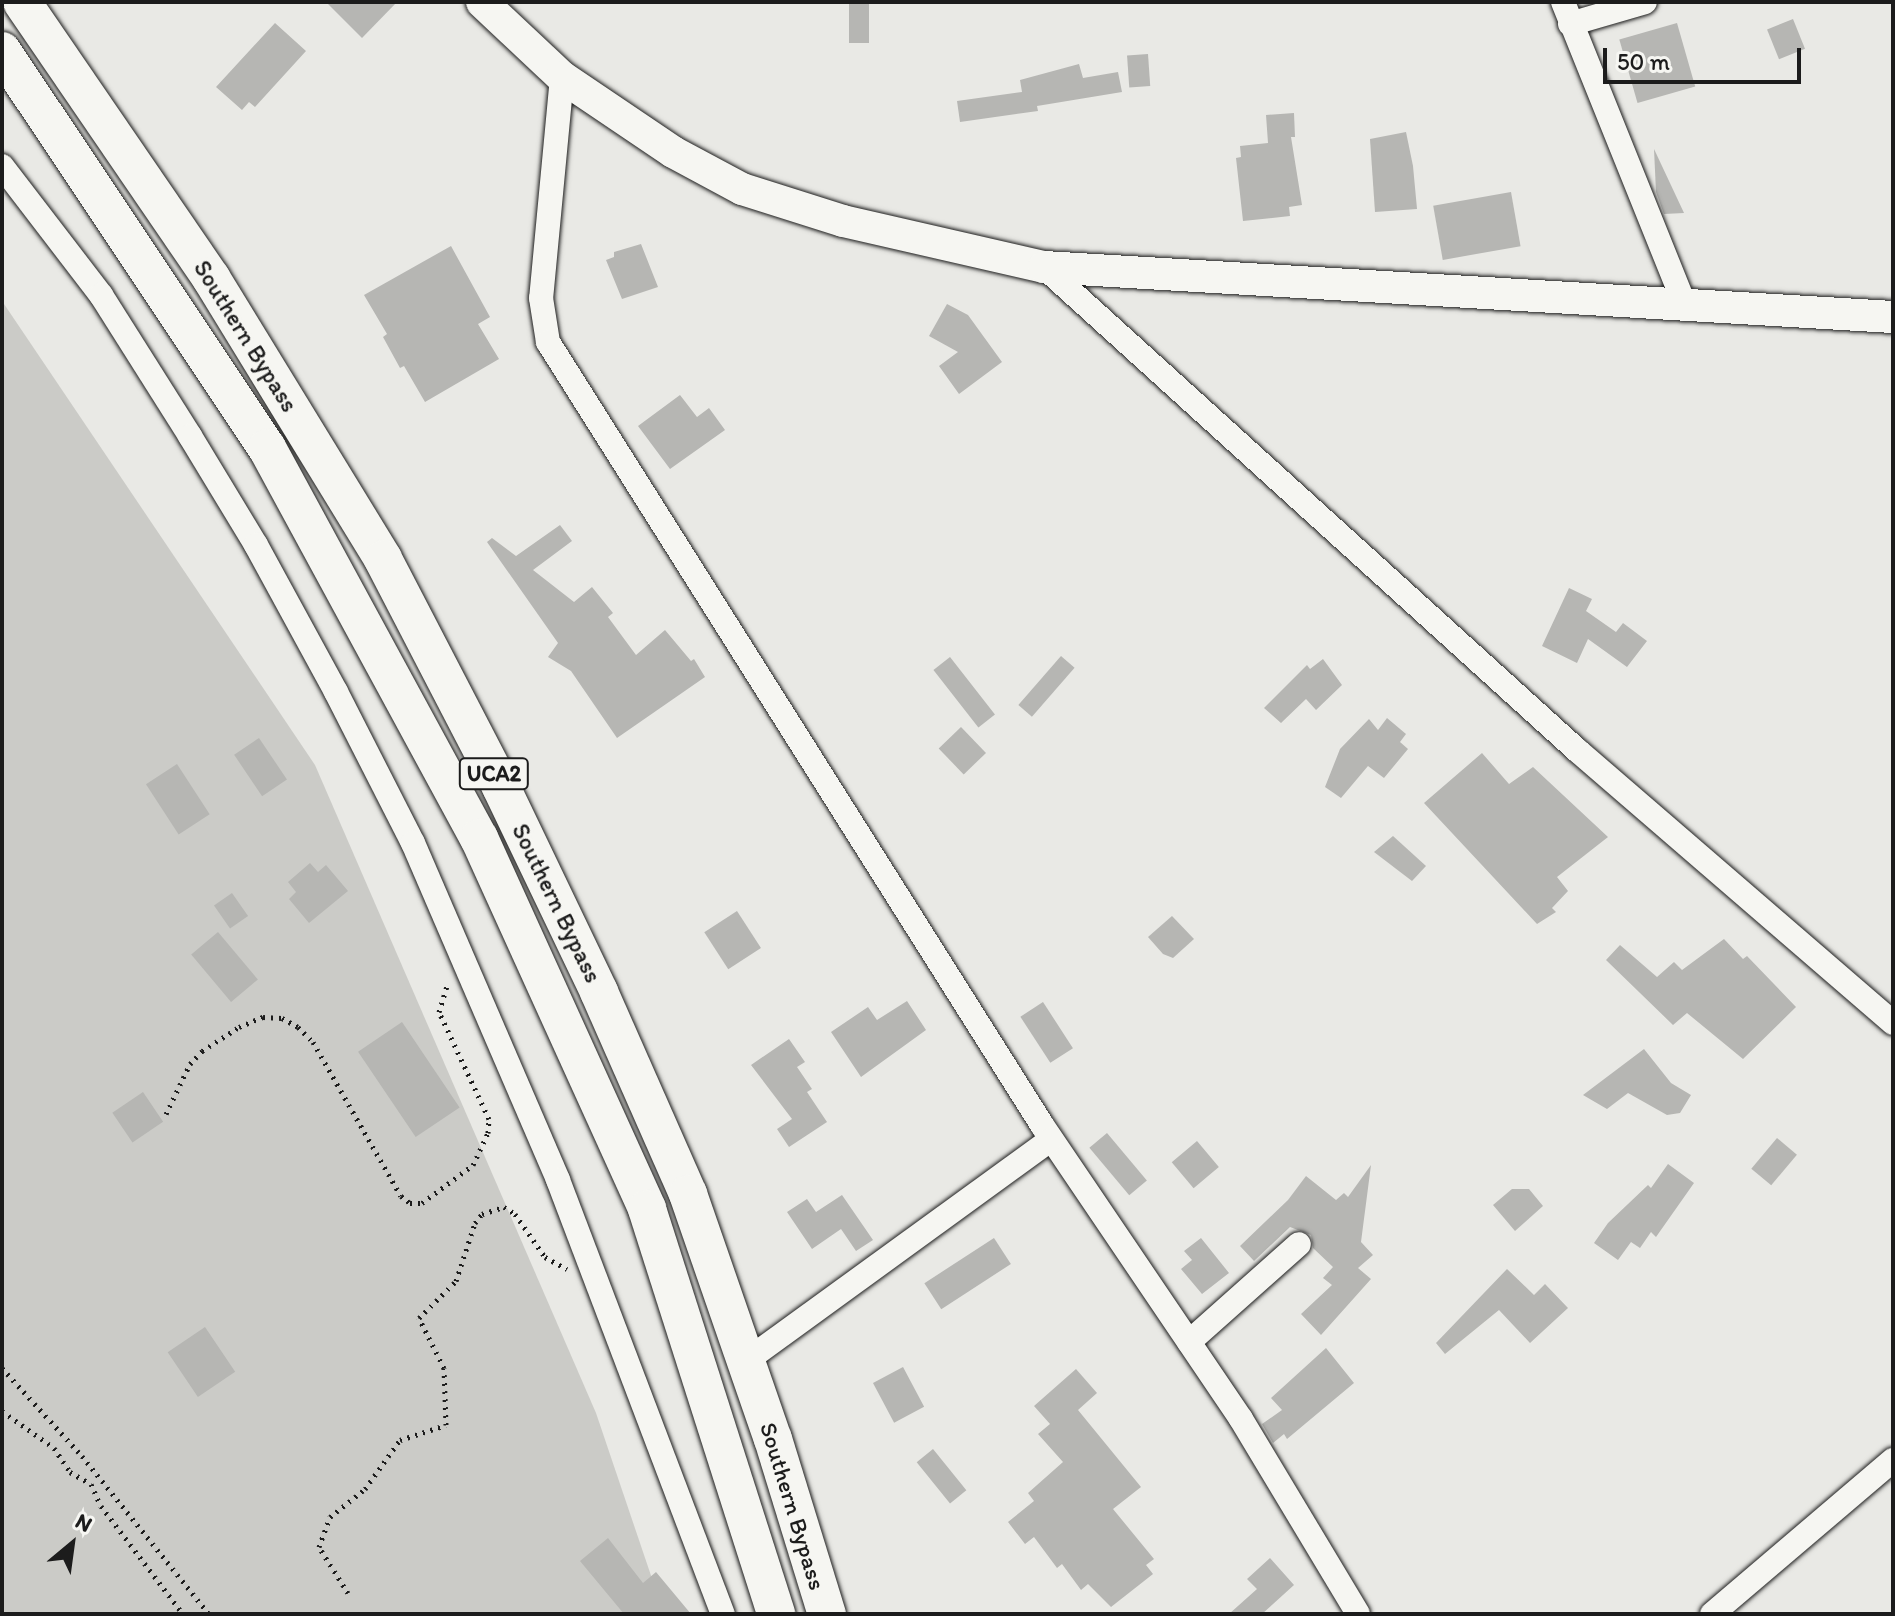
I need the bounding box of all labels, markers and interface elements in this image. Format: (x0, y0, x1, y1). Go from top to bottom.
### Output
scale bar (1607, 32, 1805, 82)
text: 50 m (1617, 47, 1670, 76)
street label: Southern Bypass (188, 255, 304, 417)
road number: UCA2 (458, 756, 530, 792)
street label: Southern Bypass (506, 819, 608, 987)
street label: Southern Bypass (754, 1419, 832, 1593)
north arrow (32, 1504, 112, 1584)
text: N (71, 1507, 97, 1538)

